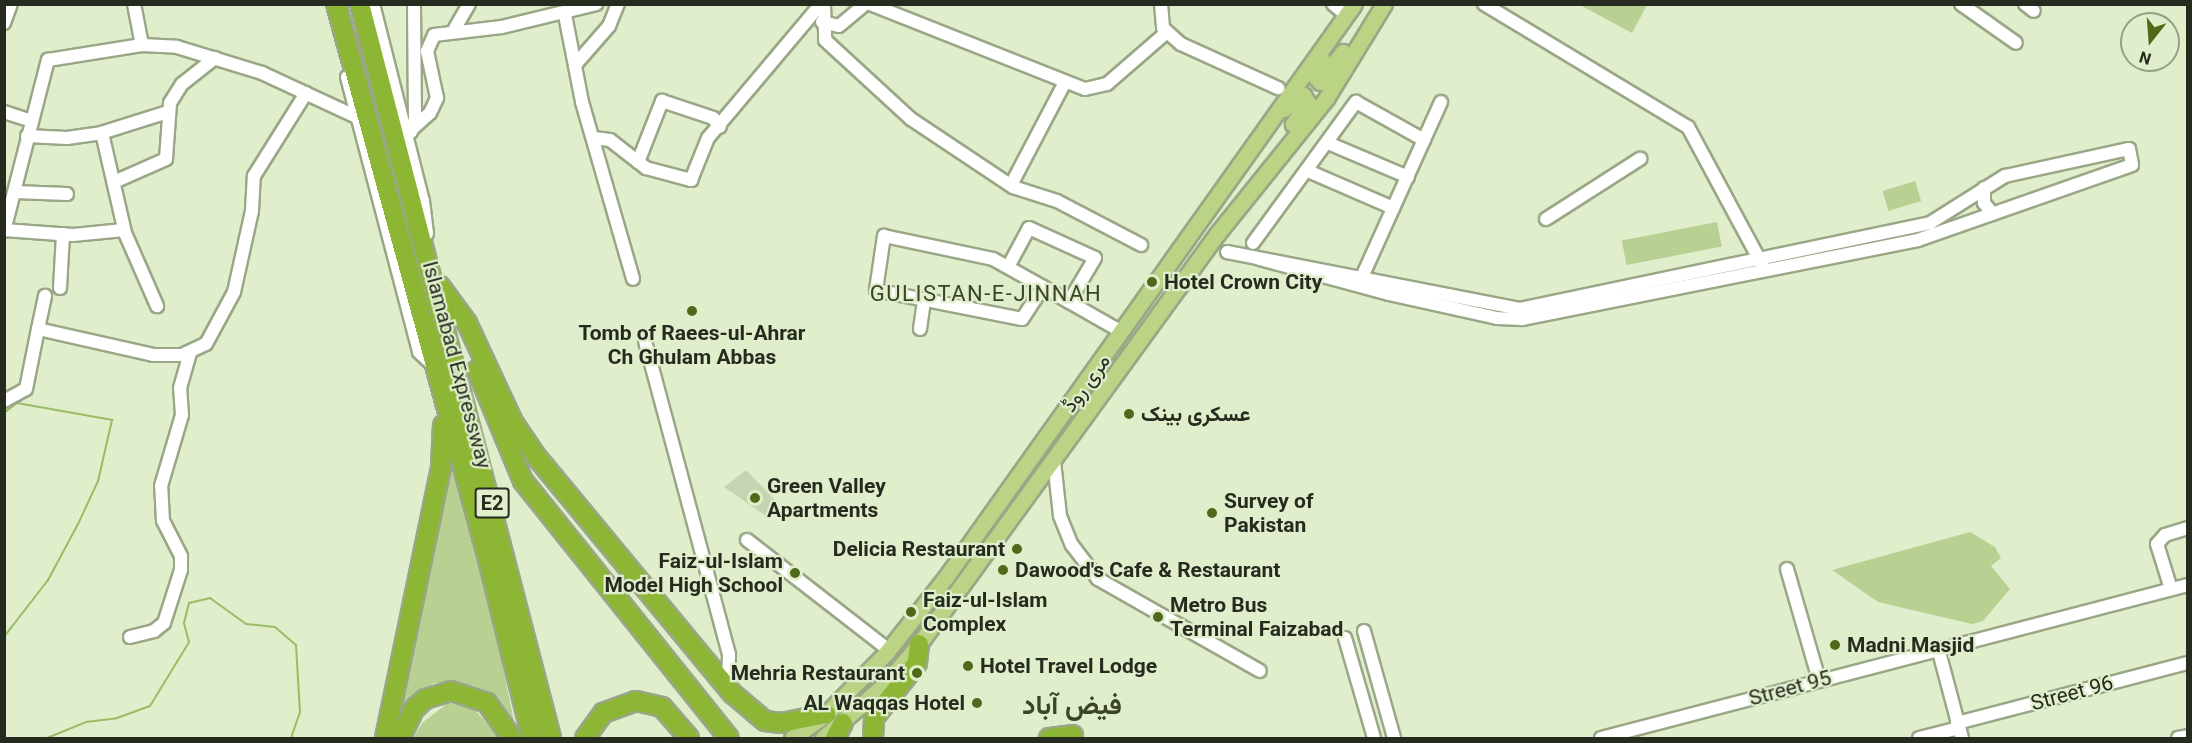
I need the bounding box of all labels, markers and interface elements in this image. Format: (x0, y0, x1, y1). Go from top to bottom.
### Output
north arrow (2120, 12, 2180, 72)
text: N (2137, 47, 2153, 69)
street label: Islamabad Expressway (417, 258, 497, 472)
place label: Hotel Crown City (1164, 269, 1322, 295)
marker: Hotel Crown City (1145, 275, 1159, 289)
district label: GULISTAN-E-JINNAH (870, 281, 1102, 307)
marker: Tomb of Raees-ul-Ahrar Ch Ghulam Abbas (685, 304, 699, 318)
place label: Tomb of Raees-ul-Ahrar Ch Ghulam Abbas (578, 320, 806, 370)
street label: مری روڈ (1057, 349, 1115, 417)
place label: عسکری بینک (1141, 401, 1250, 427)
marker: عسکری بینک (1122, 407, 1136, 421)
place label: Green Valley Apartments (767, 473, 886, 523)
road number: E2 (474, 486, 510, 520)
place label: Survey of Pakistan (1224, 488, 1313, 538)
marker: Green Valley Apartments (748, 491, 762, 505)
marker: Survey of Pakistan (1205, 506, 1219, 520)
place label: Delicia Restaurant (833, 536, 1005, 562)
marker: Delicia Restaurant (1010, 542, 1024, 556)
place label: Faiz-ul-Islam Model High School (605, 548, 783, 598)
place label: Dawood's Cafe & Restaurant (1015, 557, 1280, 583)
marker: Dawood's Cafe & Restaurant (996, 563, 1010, 577)
marker: Faiz-ul-Islam Model High School (788, 566, 802, 580)
place label: Faiz-ul-Islam Complex (923, 587, 1047, 637)
place label: Metro Bus Terminal Faizabad (1170, 592, 1343, 642)
marker: Faiz-ul-Islam Complex (904, 605, 918, 619)
marker: Metro Bus Terminal Faizabad (1151, 610, 1165, 624)
place label: Madni Masjid (1847, 632, 1974, 658)
marker: Madni Masjid (1828, 638, 1842, 652)
place label: Hotel Travel Lodge (980, 653, 1158, 679)
marker: Hotel Travel Lodge (961, 659, 975, 673)
place label: Mehria Restaurant (731, 660, 905, 686)
street label: Street 95 (1746, 665, 1834, 711)
marker: Mehria Restaurant (910, 666, 924, 680)
street label: Street 96 (2028, 670, 2116, 716)
place label: AL Waqqas Hotel (803, 690, 965, 716)
district label: فیض آباد (1022, 690, 1122, 722)
marker: AL Waqqas Hotel (970, 696, 984, 710)

